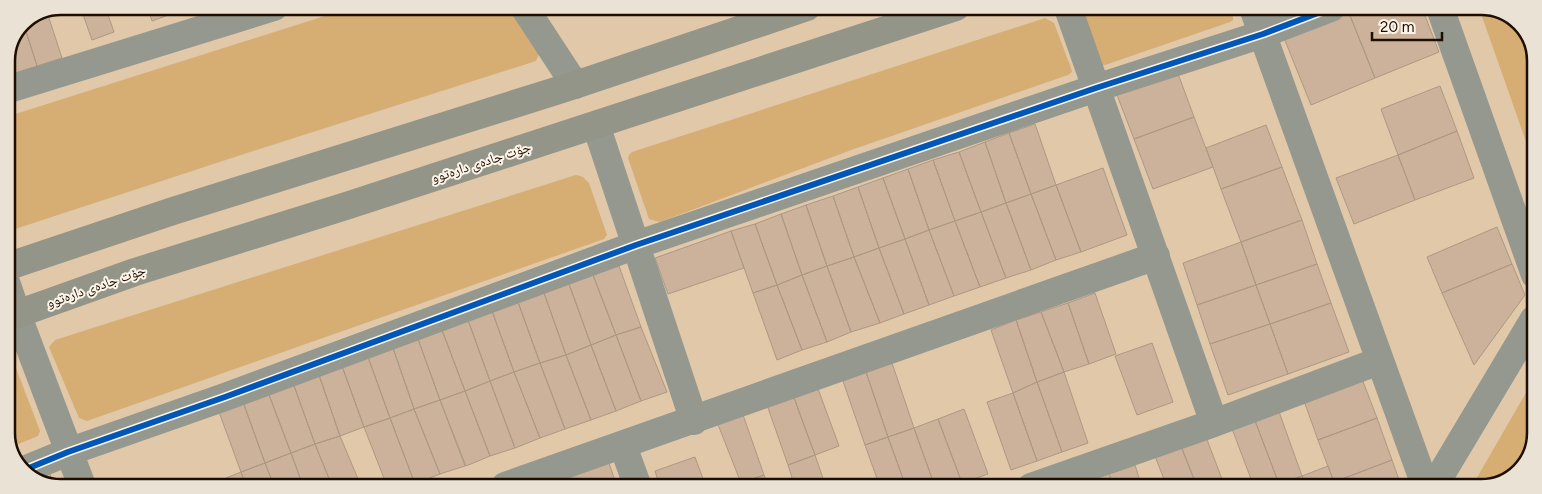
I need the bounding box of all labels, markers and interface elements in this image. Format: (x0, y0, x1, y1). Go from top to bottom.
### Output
scale bar (1372, 10, 1442, 42)
text: 20 m (1380, 18, 1414, 36)
street label: جۆت جادەی دارەتوو (429, 138, 533, 187)
street label: جۆت جادەی دارەتوو (44, 261, 148, 311)

